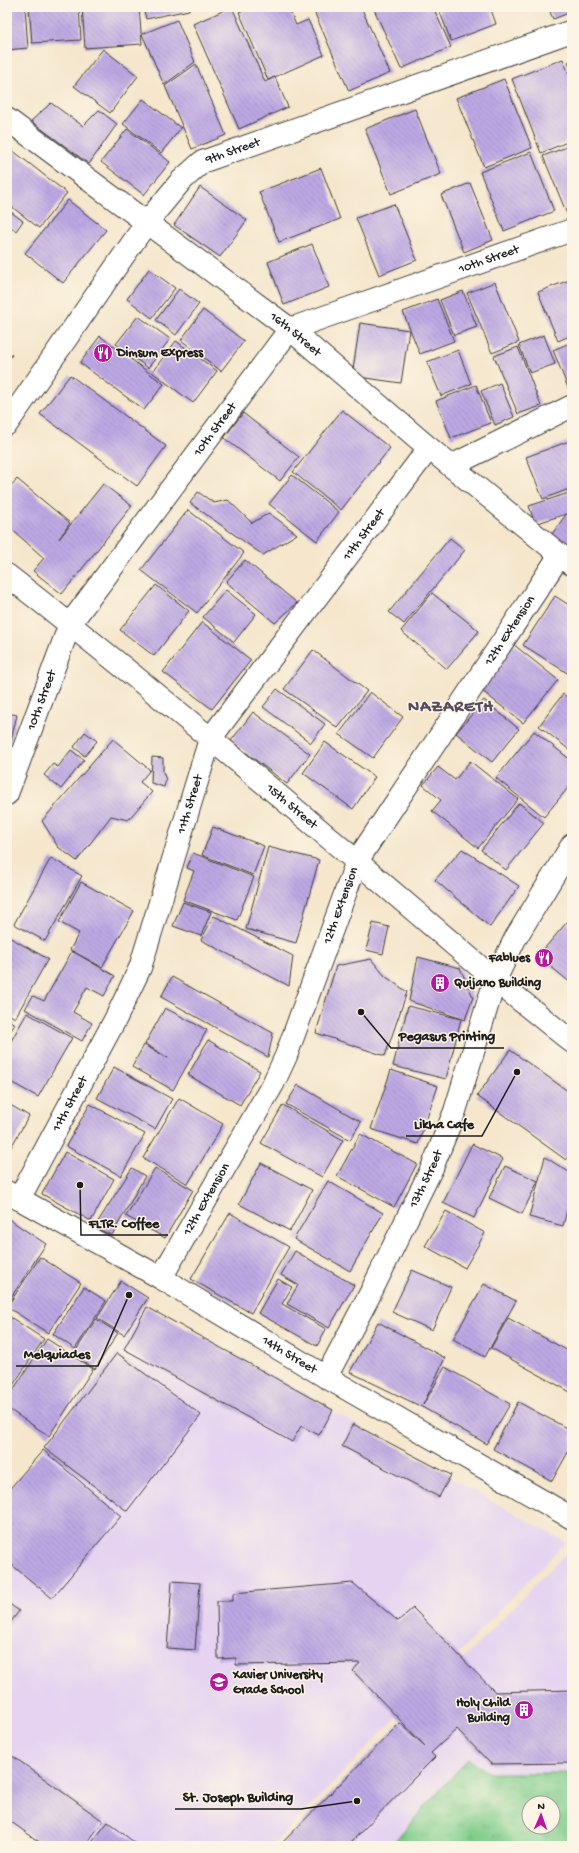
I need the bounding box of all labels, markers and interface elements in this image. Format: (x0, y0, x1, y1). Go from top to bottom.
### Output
street label: 9th Street (203, 134, 264, 168)
street label: 10th Street (456, 241, 522, 277)
street label: 16th Street (266, 308, 325, 361)
restaurant icon: Dimsum Express (92, 342, 114, 364)
place label: Dimsum Express (116, 346, 204, 362)
street label: 10th Street (190, 398, 241, 460)
street label: 11th Street (339, 505, 389, 564)
street label: 12th Extension (481, 592, 539, 669)
street label: 10th Street (23, 667, 60, 733)
district label: NAZARETH (408, 698, 494, 718)
street label: 11th Street (174, 772, 207, 836)
street label: 15th Street (262, 780, 322, 833)
street label: 12th Extension (320, 864, 362, 947)
restaurant icon: Fablues (533, 947, 555, 969)
place label: Fablues (488, 951, 531, 966)
building icon: Quijano Building (429, 972, 451, 994)
place label: Quijano Building (454, 976, 542, 991)
callout: Pegasus Printing (391, 1022, 504, 1048)
text: Pegasus Printing (398, 1029, 495, 1046)
street label: 11th Street (49, 1072, 92, 1135)
callout: Likha Cafe (406, 1110, 482, 1136)
text: Likha Cafe (414, 1117, 475, 1134)
street label: 13th Street (406, 1146, 447, 1211)
street label: 12th Extension (179, 1160, 234, 1239)
callout: FLTR. Coffee (81, 1209, 168, 1235)
text: FLTR. Coffee (88, 1216, 160, 1233)
street label: 14th Street (258, 1332, 321, 1378)
callout: Melquiades (16, 1340, 98, 1366)
text: Melquiades (24, 1347, 91, 1364)
place label: Xavier University Grade School (232, 1668, 323, 1698)
school or university icon: Xavier University Grade School (208, 1671, 230, 1693)
place label: Holy Child Building (456, 1696, 511, 1726)
building icon: Holy Child Building (513, 1699, 535, 1721)
callout: St. Joseph Building (175, 1783, 301, 1809)
text: St. Joseph Building (183, 1790, 293, 1807)
north arrow (521, 1795, 561, 1835)
text: N (537, 1801, 545, 1813)

